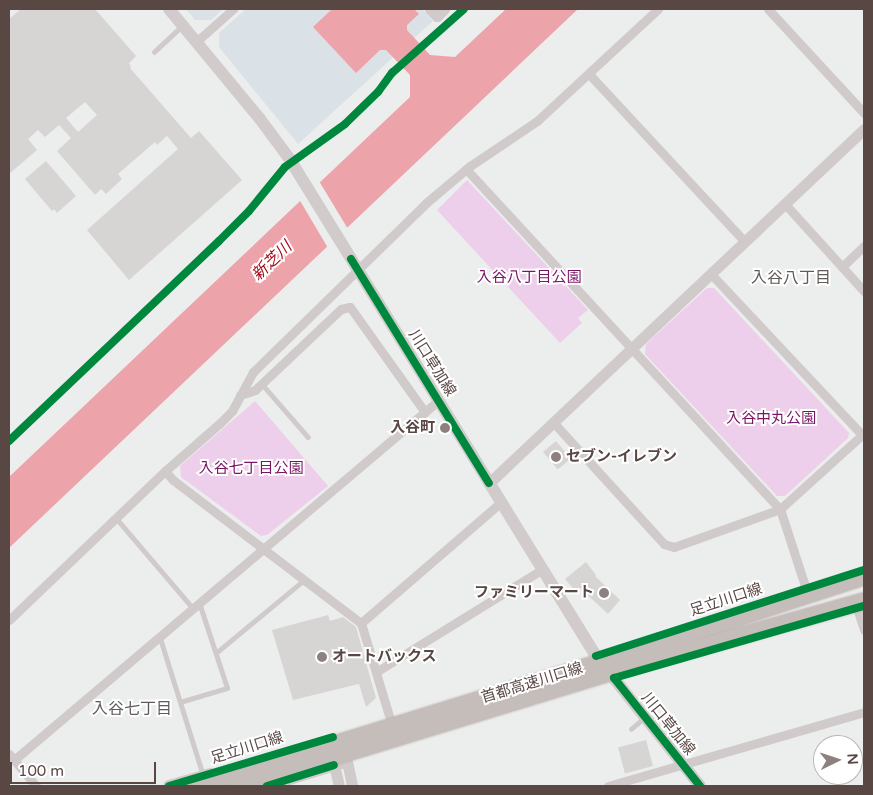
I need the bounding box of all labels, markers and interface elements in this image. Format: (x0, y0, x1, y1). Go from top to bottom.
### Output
water label: 新芝川 (248, 237, 296, 285)
district label: 入谷八丁目 (751, 268, 831, 288)
park label: 入谷八丁目公園 (477, 269, 581, 287)
street label: 川口草加線 (404, 326, 460, 400)
park label: 入谷中丸公園 (726, 410, 816, 428)
place label: 入谷町 (390, 419, 435, 437)
marker: 入谷町 (439, 422, 451, 434)
place label: セブン-イレブン (566, 448, 677, 466)
marker: セブン-イレブン (550, 451, 562, 463)
park label: 入谷七丁目公園 (199, 460, 303, 478)
street label: 足立川口線 (688, 580, 764, 620)
place label: ファミリーマート (474, 584, 594, 602)
marker: ファミリーマート (598, 587, 610, 599)
place label: オートバックス (332, 648, 437, 666)
marker: オートバックス (316, 651, 328, 663)
street label: 首都高速川口線 (479, 659, 585, 707)
street label: 川口草加線 (637, 689, 699, 759)
district label: 入谷七丁目 (92, 699, 172, 719)
street label: 足立川口線 (209, 728, 285, 768)
north arrow (813, 735, 863, 785)
scale bar (12, 752, 159, 784)
text: N (844, 753, 861, 765)
text: 100 m (18, 762, 64, 780)

